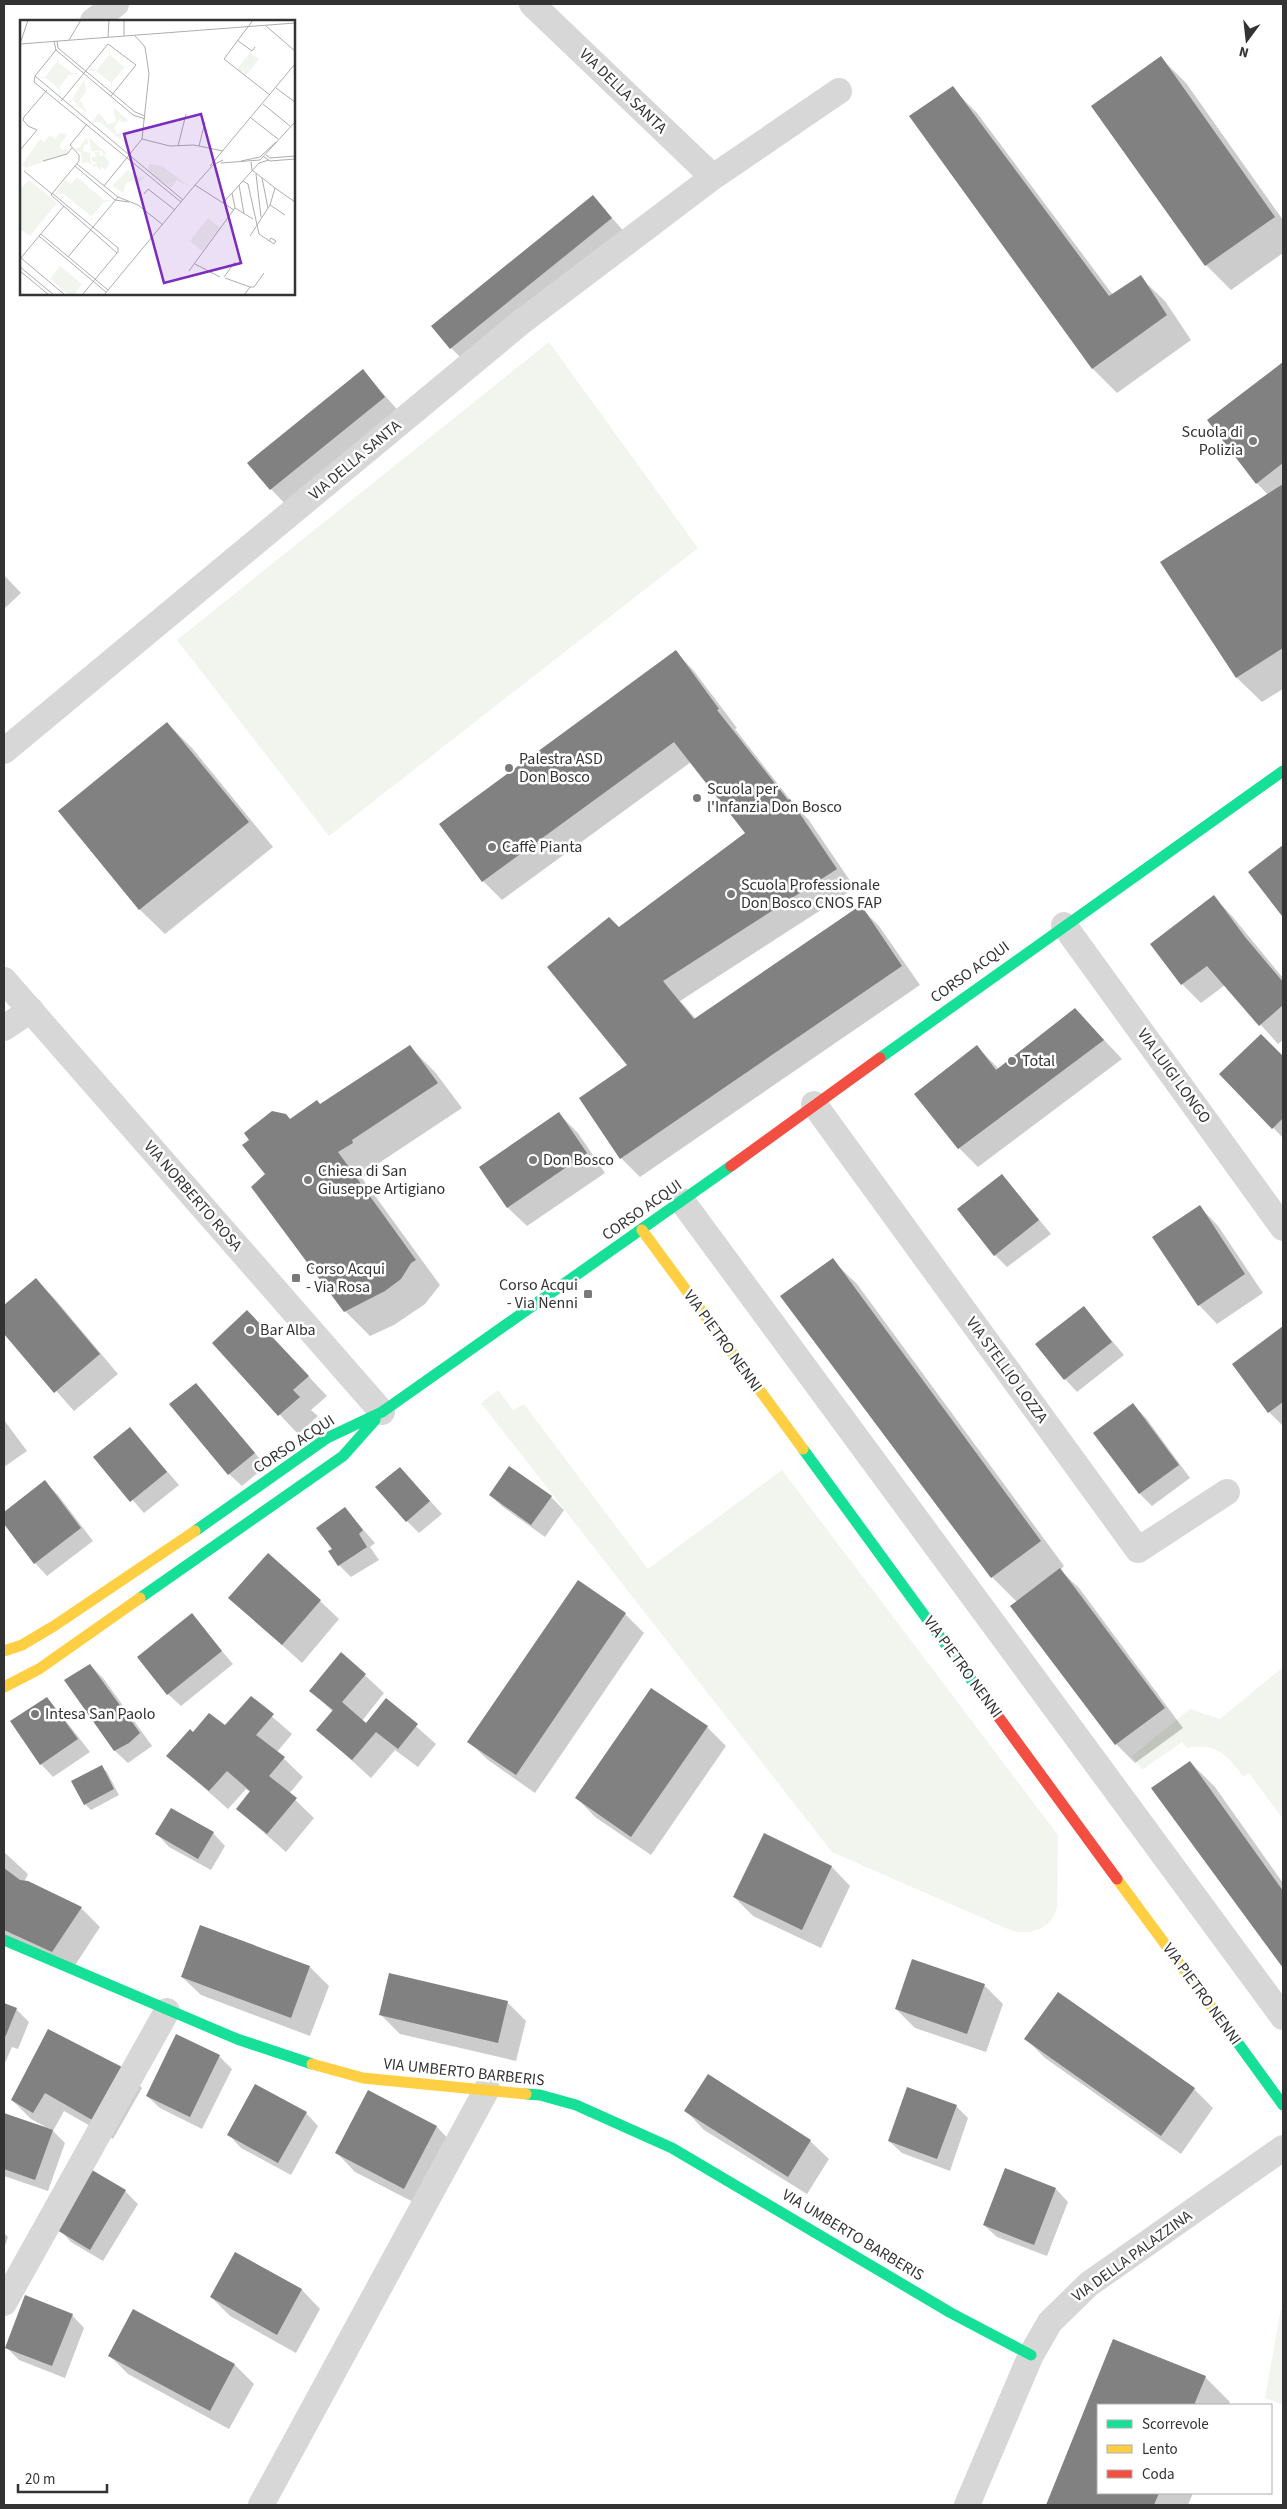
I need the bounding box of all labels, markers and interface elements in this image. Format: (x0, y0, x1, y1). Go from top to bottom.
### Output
north arrow (1222, 15, 1272, 65)
inset map (20, 20, 295, 295)
text: N (1237, 41, 1251, 62)
street label: VIA DELLA SANTA (574, 43, 672, 139)
street label: VIA DELLA SANTA (304, 415, 406, 505)
place label: Scuola di Polizia (1182, 421, 1243, 461)
marker: Scuola di Polizia (1247, 435, 1259, 447)
place label: Palestra ASD Don Bosco (519, 748, 603, 788)
marker: Palestra ASD Don Bosco (503, 762, 515, 774)
place label: Scuola per l'Infanzia Don Bosco (707, 778, 842, 818)
marker: Scuola per l'Infanzia Don Bosco (691, 792, 703, 804)
place label: Caffè Pianta (502, 836, 582, 858)
marker: Caffè Pianta (486, 841, 498, 853)
place label: Scuola Professionale Don Bosco CNOS FAP (741, 874, 882, 914)
marker: Scuola Professionale Don Bosco CNOS FAP (725, 888, 737, 900)
street label: CORSO ACQUI (926, 936, 1014, 1008)
street label: VIA LUIGI LONGO (1132, 1024, 1216, 1128)
place label: Total (1022, 1050, 1055, 1072)
marker: Total (1006, 1055, 1018, 1067)
street label: VIA NORBERTO ROSA (139, 1136, 247, 1256)
place label: Don Bosco (543, 1149, 614, 1171)
marker: Don Bosco (527, 1154, 539, 1166)
place label: Chiesa di San Giuseppe Artigiano (318, 1160, 445, 1200)
marker: Chiesa di San Giuseppe Artigiano (302, 1174, 314, 1186)
street label: CORSO ACQUI (598, 1174, 686, 1246)
place label: Corso Acqui - Via Rosa (306, 1258, 385, 1298)
marker: Corso Acqui - Via Rosa (290, 1272, 302, 1284)
place label: Corso Acqui - Via Nenni (499, 1274, 578, 1314)
street label: VIA PIETRO NENNI (678, 1285, 768, 1397)
marker: Corso Acqui - Via Nenni (582, 1288, 594, 1300)
street label: VIA STELLIO LOZZA (961, 1312, 1053, 1428)
place label: Bar Alba (260, 1319, 316, 1341)
marker: Bar Alba (244, 1324, 256, 1336)
street label: CORSO ACQUI (249, 1409, 339, 1479)
street label: VIA PIETRO NENNI (918, 1611, 1008, 1723)
place label: Intesa San Paolo (45, 1703, 155, 1725)
marker: Intesa San Paolo (29, 1708, 41, 1720)
street label: VIA PIETRO NENNI (1157, 1938, 1247, 2050)
street label: VIA UMBERTO BARBERIS (382, 2053, 546, 2091)
street label: VIA UMBERTO BARBERIS (778, 2184, 928, 2286)
street label: VIA DELLA PALAZZINA (1067, 2205, 1197, 2307)
legend (1097, 2404, 1272, 2494)
text: Scorrevole (1142, 2414, 1209, 2435)
text: Lento (1142, 2439, 1178, 2460)
scale bar (18, 2462, 106, 2494)
text: Coda (1142, 2464, 1175, 2485)
text: 20 m (25, 2469, 55, 2490)

